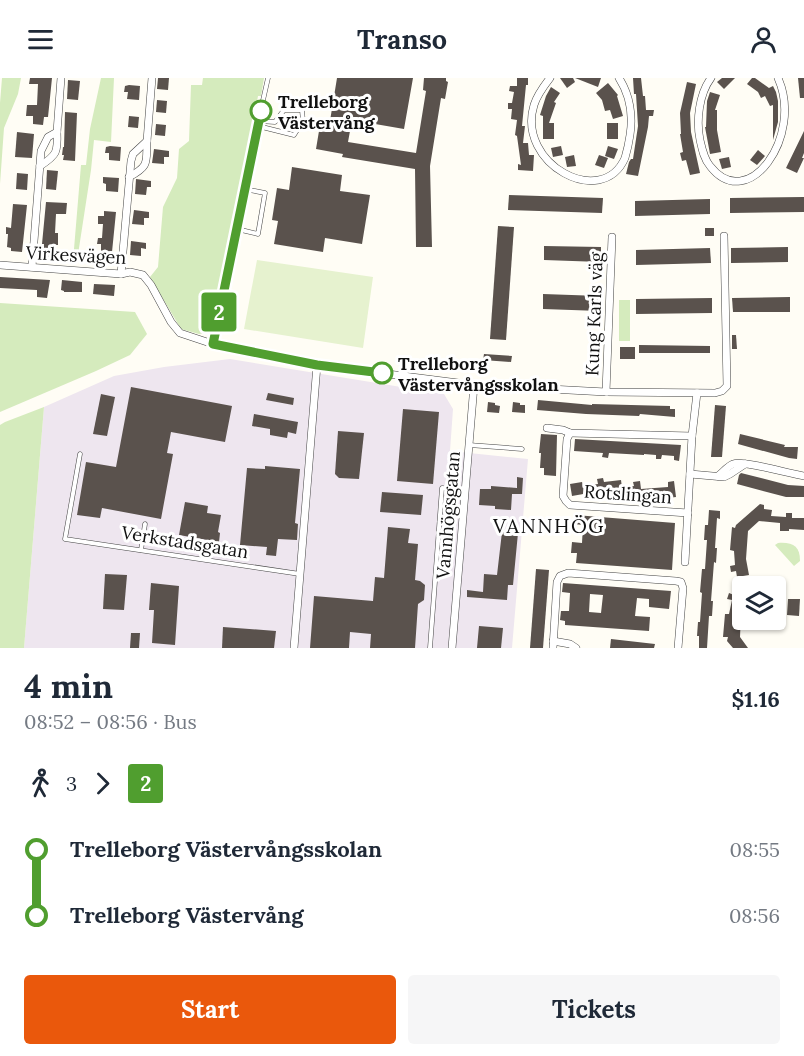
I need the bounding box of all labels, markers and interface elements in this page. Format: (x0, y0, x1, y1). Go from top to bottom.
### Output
text: Transo (357, 22, 447, 56)
icon: menu (24, 23, 57, 56)
icon: person (747, 23, 780, 56)
place label: Trelleborg Västervång (278, 90, 375, 134)
marker: Trelleborg Västervång (250, 100, 272, 122)
street label: Virkesvägen (24, 241, 127, 269)
street label: Kung Karls väg (580, 251, 608, 376)
line badge: 2 (200, 292, 238, 332)
text: 2 (213, 299, 225, 326)
place label: Trelleborg Västervångsskolan (398, 352, 559, 396)
marker: Trelleborg Västervångsskolan (371, 362, 393, 384)
street label: Vannhögsgatan (431, 450, 465, 581)
street label: Rotslingan (583, 479, 673, 509)
district label: VANNHÖG (492, 513, 605, 538)
street label: Verkstadsgatan (119, 520, 250, 563)
map controls (732, 576, 786, 630)
button: layers (732, 576, 786, 630)
text: 4 min (24, 665, 113, 707)
text: $1.16 (731, 685, 780, 713)
text: 08:52 – 08:56 · Bus (24, 709, 197, 734)
icon: walk (24, 767, 57, 800)
icon: forward (86, 767, 119, 800)
text: 2 (140, 770, 151, 797)
text: 3 (66, 771, 77, 796)
text: Trelleborg Västervångsskolan (70, 835, 382, 863)
text: 08:55 (730, 837, 780, 862)
text: Trelleborg Västervång (70, 901, 303, 929)
text: 08:56 (729, 903, 780, 928)
button: Start (24, 975, 396, 1044)
button: Tickets (408, 975, 780, 1044)

